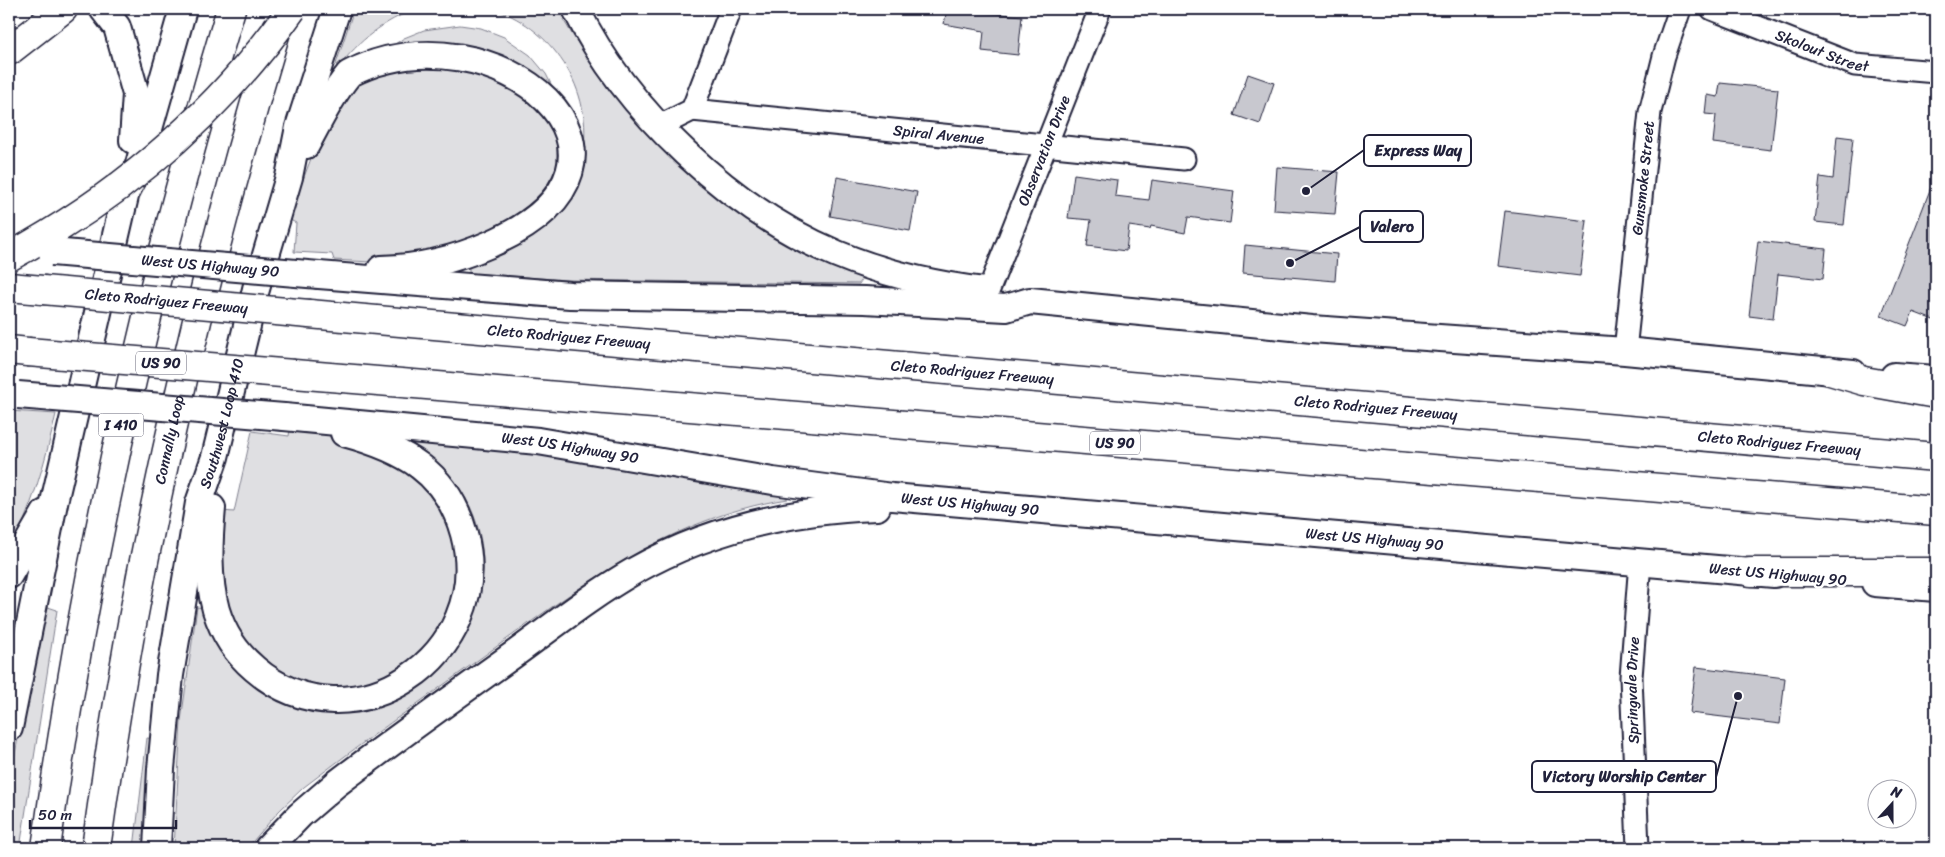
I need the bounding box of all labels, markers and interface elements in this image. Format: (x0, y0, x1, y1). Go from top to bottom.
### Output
street label: Skolout Street (1771, 22, 1871, 79)
street label: Observation Drive (1010, 91, 1078, 210)
street label: Spiral Avenue (892, 117, 986, 152)
street label: Gunsmoke Street (1624, 119, 1662, 236)
callout: Express Way (1364, 135, 1471, 166)
text: Express Way (1374, 136, 1463, 165)
callout: Valero (1360, 211, 1423, 242)
text: Valero (1370, 212, 1414, 241)
street label: West US Highway 90 (140, 247, 281, 285)
street label: Cleto Rodriguez Freeway (84, 281, 249, 321)
street label: Cleto Rodriguez Freeway (486, 317, 652, 357)
road number: US 90 (136, 352, 186, 374)
street label: Cleto Rodriguez Freeway (890, 352, 1055, 392)
street label: Southwest Loop 410 (192, 356, 252, 492)
street label: Cleto Rodriguez Freeway (1293, 388, 1459, 428)
street label: Connally Loop (147, 392, 192, 487)
road number: I 410 (98, 414, 144, 436)
street label: Cleto Rodriguez Freeway (1697, 423, 1862, 463)
street label: West US Highway 90 (501, 425, 641, 471)
road number: US 90 (1090, 432, 1140, 454)
street label: West US Highway 90 (900, 485, 1040, 523)
street label: West US Highway 90 (1304, 520, 1445, 558)
street label: West US Highway 90 (1708, 555, 1848, 593)
street label: Springvale Drive (1618, 635, 1647, 744)
callout: Victory Worship Center (1532, 761, 1716, 792)
text: Victory Worship Center (1543, 762, 1707, 791)
text: N (1887, 779, 1906, 806)
north arrow (1868, 780, 1918, 830)
scale bar (30, 797, 176, 829)
text: 50 m (38, 802, 73, 828)

